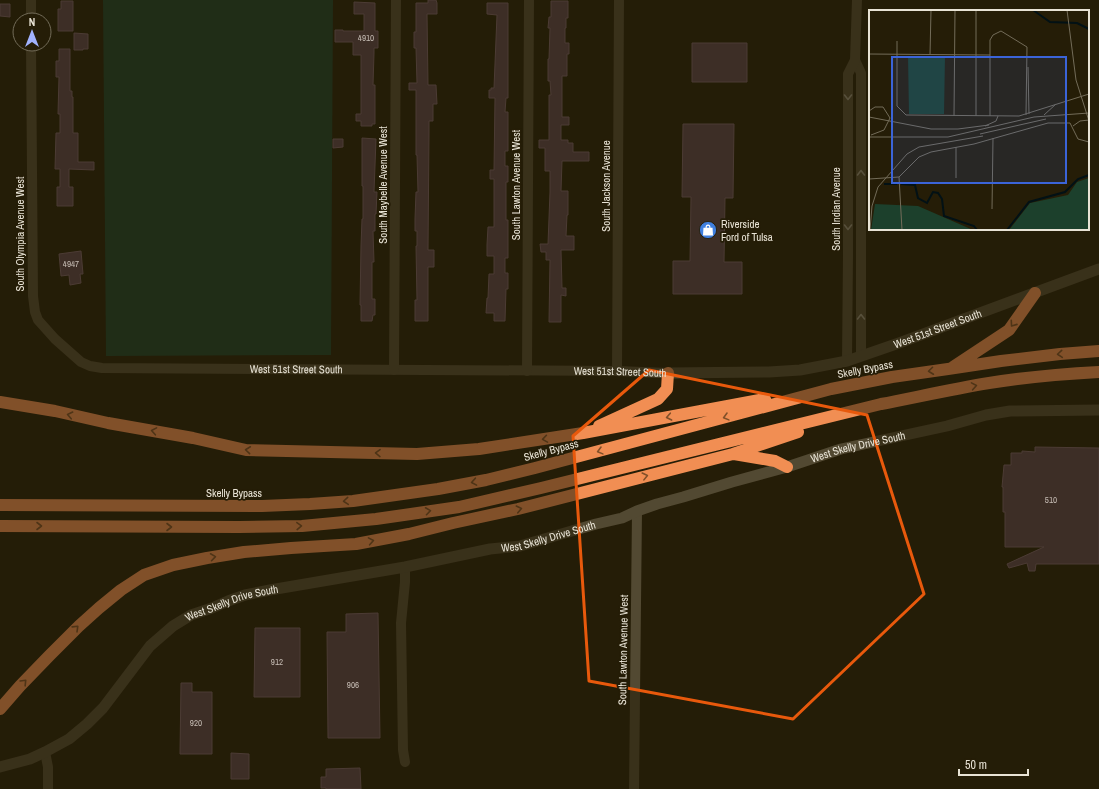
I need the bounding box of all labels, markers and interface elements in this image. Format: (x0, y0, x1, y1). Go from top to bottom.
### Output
inset map (869, 10, 1089, 230)
north arrow (12, 12, 52, 52)
text: N (29, 15, 35, 29)
house number: 4910 (358, 32, 374, 44)
one-way arrow (844, 94, 852, 100)
street label: South Maybelle Avenue West (376, 126, 390, 244)
street label: South Lawton Avenue West (509, 129, 523, 240)
street label: South Jackson Avenue (599, 140, 613, 232)
street label: South Indian Avenue (829, 167, 843, 251)
one-way arrow (857, 170, 865, 176)
street label: South Olympia Avenue West (13, 176, 27, 292)
place label: Riverside Ford of Tulsa (721, 217, 773, 244)
shop icon: Riverside Ford of Tulsa (698, 220, 718, 240)
one-way arrow (844, 224, 852, 230)
house number: 4947 (63, 258, 79, 270)
street label: West 51st Street South (892, 306, 983, 351)
one-way arrow (857, 314, 865, 320)
one-way arrow (1011, 320, 1018, 327)
one-way arrow (1057, 349, 1063, 358)
street label: Skelly Bypass (836, 357, 894, 381)
street label: West 51st Street South (250, 362, 343, 376)
street label: West 51st Street South (574, 364, 667, 380)
one-way arrow (928, 367, 934, 376)
one-way arrow (971, 382, 977, 391)
one-way arrow (67, 411, 73, 419)
one-way arrow (723, 412, 730, 421)
one-way arrow (666, 413, 672, 421)
one-way arrow (151, 427, 157, 436)
street label: West Skelly Drive South (809, 428, 907, 466)
one-way arrow (542, 434, 548, 443)
street label: Skelly Bypass (522, 436, 580, 464)
one-way arrow (245, 446, 251, 455)
one-way arrow (597, 446, 604, 454)
one-way arrow (375, 449, 381, 458)
one-way arrow (642, 473, 648, 481)
one-way arrow (471, 477, 477, 486)
street label: Skelly Bypass (206, 486, 263, 500)
house number: 510 (1045, 494, 1057, 506)
one-way arrow (343, 497, 349, 506)
one-way arrow (516, 505, 522, 513)
one-way arrow (425, 507, 431, 516)
street label: West Skelly Drive South (500, 518, 597, 555)
one-way arrow (296, 521, 302, 530)
one-way arrow (36, 522, 42, 530)
one-way arrow (166, 523, 172, 531)
one-way arrow (367, 538, 374, 546)
one-way arrow (210, 553, 217, 562)
street label: West Skelly Drive South (182, 582, 279, 624)
street label: South Lawton Avenue West (615, 594, 631, 705)
one-way arrow (71, 625, 79, 633)
house number: 912 (271, 656, 283, 668)
one-way arrow (19, 679, 27, 687)
house number: 906 (347, 679, 359, 691)
house number: 920 (190, 717, 202, 729)
scale bar (959, 751, 1028, 777)
text: 50 m (965, 757, 987, 773)

